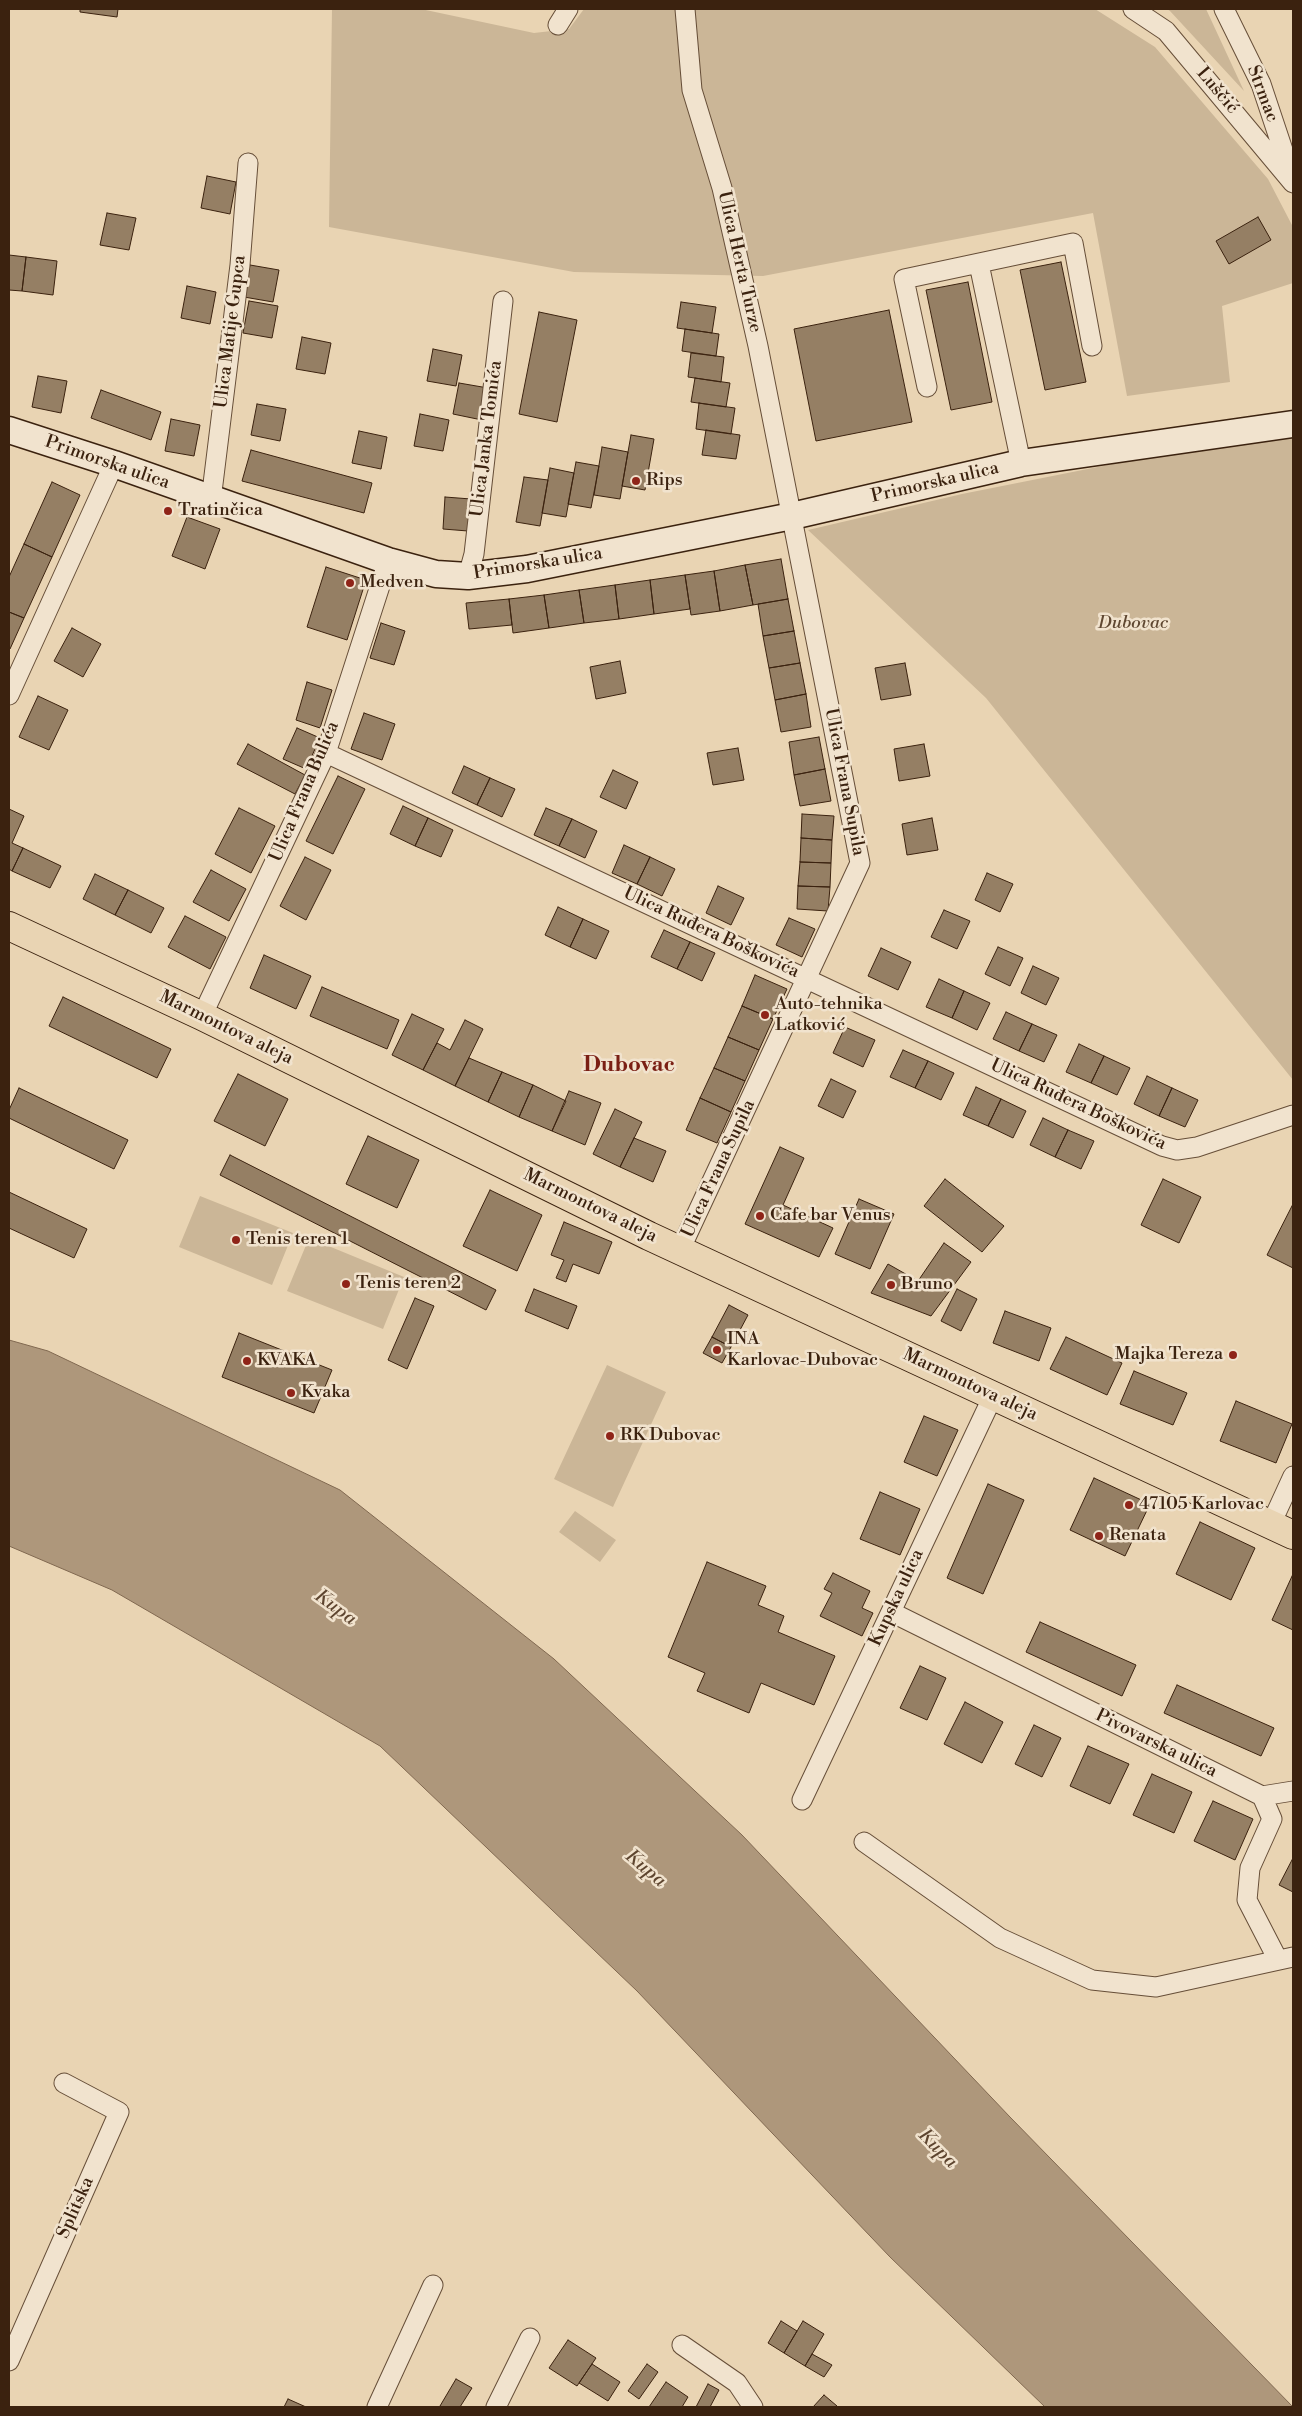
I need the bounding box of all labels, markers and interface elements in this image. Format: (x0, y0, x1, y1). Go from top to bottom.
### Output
street label: Luščić (1191, 63, 1243, 119)
street label: Strmac (1241, 63, 1283, 125)
street label: Ulica Herta Turze (712, 189, 766, 335)
street label: Ulica Matije Gupca (211, 254, 251, 410)
street label: Ulica Janka Tomića (467, 359, 507, 519)
street label: Primorska ulica (42, 432, 172, 494)
street label: Primorska ulica (869, 458, 1001, 508)
place label: Rips (646, 470, 683, 492)
marker: Rips (630, 475, 642, 487)
place label: Tratinčica (178, 500, 263, 522)
marker: Tratinčica (162, 505, 174, 517)
street label: Primorska ulica (472, 543, 604, 585)
place label: Medven (360, 572, 424, 594)
marker: Medven (344, 577, 356, 589)
park label: Dubovac (1098, 613, 1168, 635)
street label: Ulica Frana Supila (819, 706, 869, 858)
street label: Ulica Frana Bulića (266, 718, 344, 866)
street label: Ulica Ruđera Boškovića (620, 883, 802, 983)
street label: Marmontova aleja (156, 986, 296, 1070)
place label: Auto-tehnika Latković (775, 994, 883, 1036)
marker: Auto-tehnika Latković (759, 1009, 771, 1021)
district label: Dubovac (583, 1053, 675, 1079)
street label: Ulica Ruđera Boškovića (987, 1055, 1169, 1155)
street label: Ulica Frana Supila (678, 1097, 760, 1241)
street label: Marmontova aleja (520, 1164, 660, 1248)
place label: Cafe bar Venus (770, 1205, 891, 1227)
marker: Cafe bar Venus (754, 1210, 766, 1222)
place label: Tenis teren 1 (246, 1229, 349, 1251)
marker: Tenis teren 1 (230, 1234, 242, 1246)
place label: Tenis teren 2 (356, 1273, 461, 1295)
place label: Bruno (901, 1274, 953, 1296)
marker: Tenis teren 2 (340, 1278, 352, 1290)
marker: Bruno (885, 1279, 897, 1291)
place label: INA Karlovac-Dubovac (727, 1329, 878, 1372)
marker: INA Karlovac-Dubovac (711, 1344, 723, 1356)
street label: Marmontova aleja (899, 1344, 1041, 1426)
place label: Majka Tereza (1115, 1344, 1223, 1366)
marker: Majka Tereza (1227, 1349, 1239, 1361)
place label: KVAKA (257, 1350, 317, 1372)
marker: KVAKA (241, 1355, 253, 1367)
place label: Kvaka (301, 1382, 350, 1404)
marker: Kvaka (285, 1387, 297, 1399)
place label: RK Dubovac (620, 1425, 721, 1447)
marker: RK Dubovac (604, 1430, 616, 1442)
place label: 47105 Karlovac (1139, 1494, 1264, 1516)
marker: 47105 Karlovac (1123, 1499, 1135, 1511)
place label: Renata (1109, 1525, 1166, 1547)
marker: Renata (1093, 1530, 1105, 1542)
street label: Kupska ulica (865, 1546, 929, 1650)
water label: Kupa (310, 1585, 360, 1631)
street label: Pivovarska ulica (1092, 1705, 1220, 1783)
water label: Kupa (620, 1845, 670, 1893)
water label: Kupa (913, 2125, 961, 2173)
street label: Splitska (53, 2174, 99, 2242)

